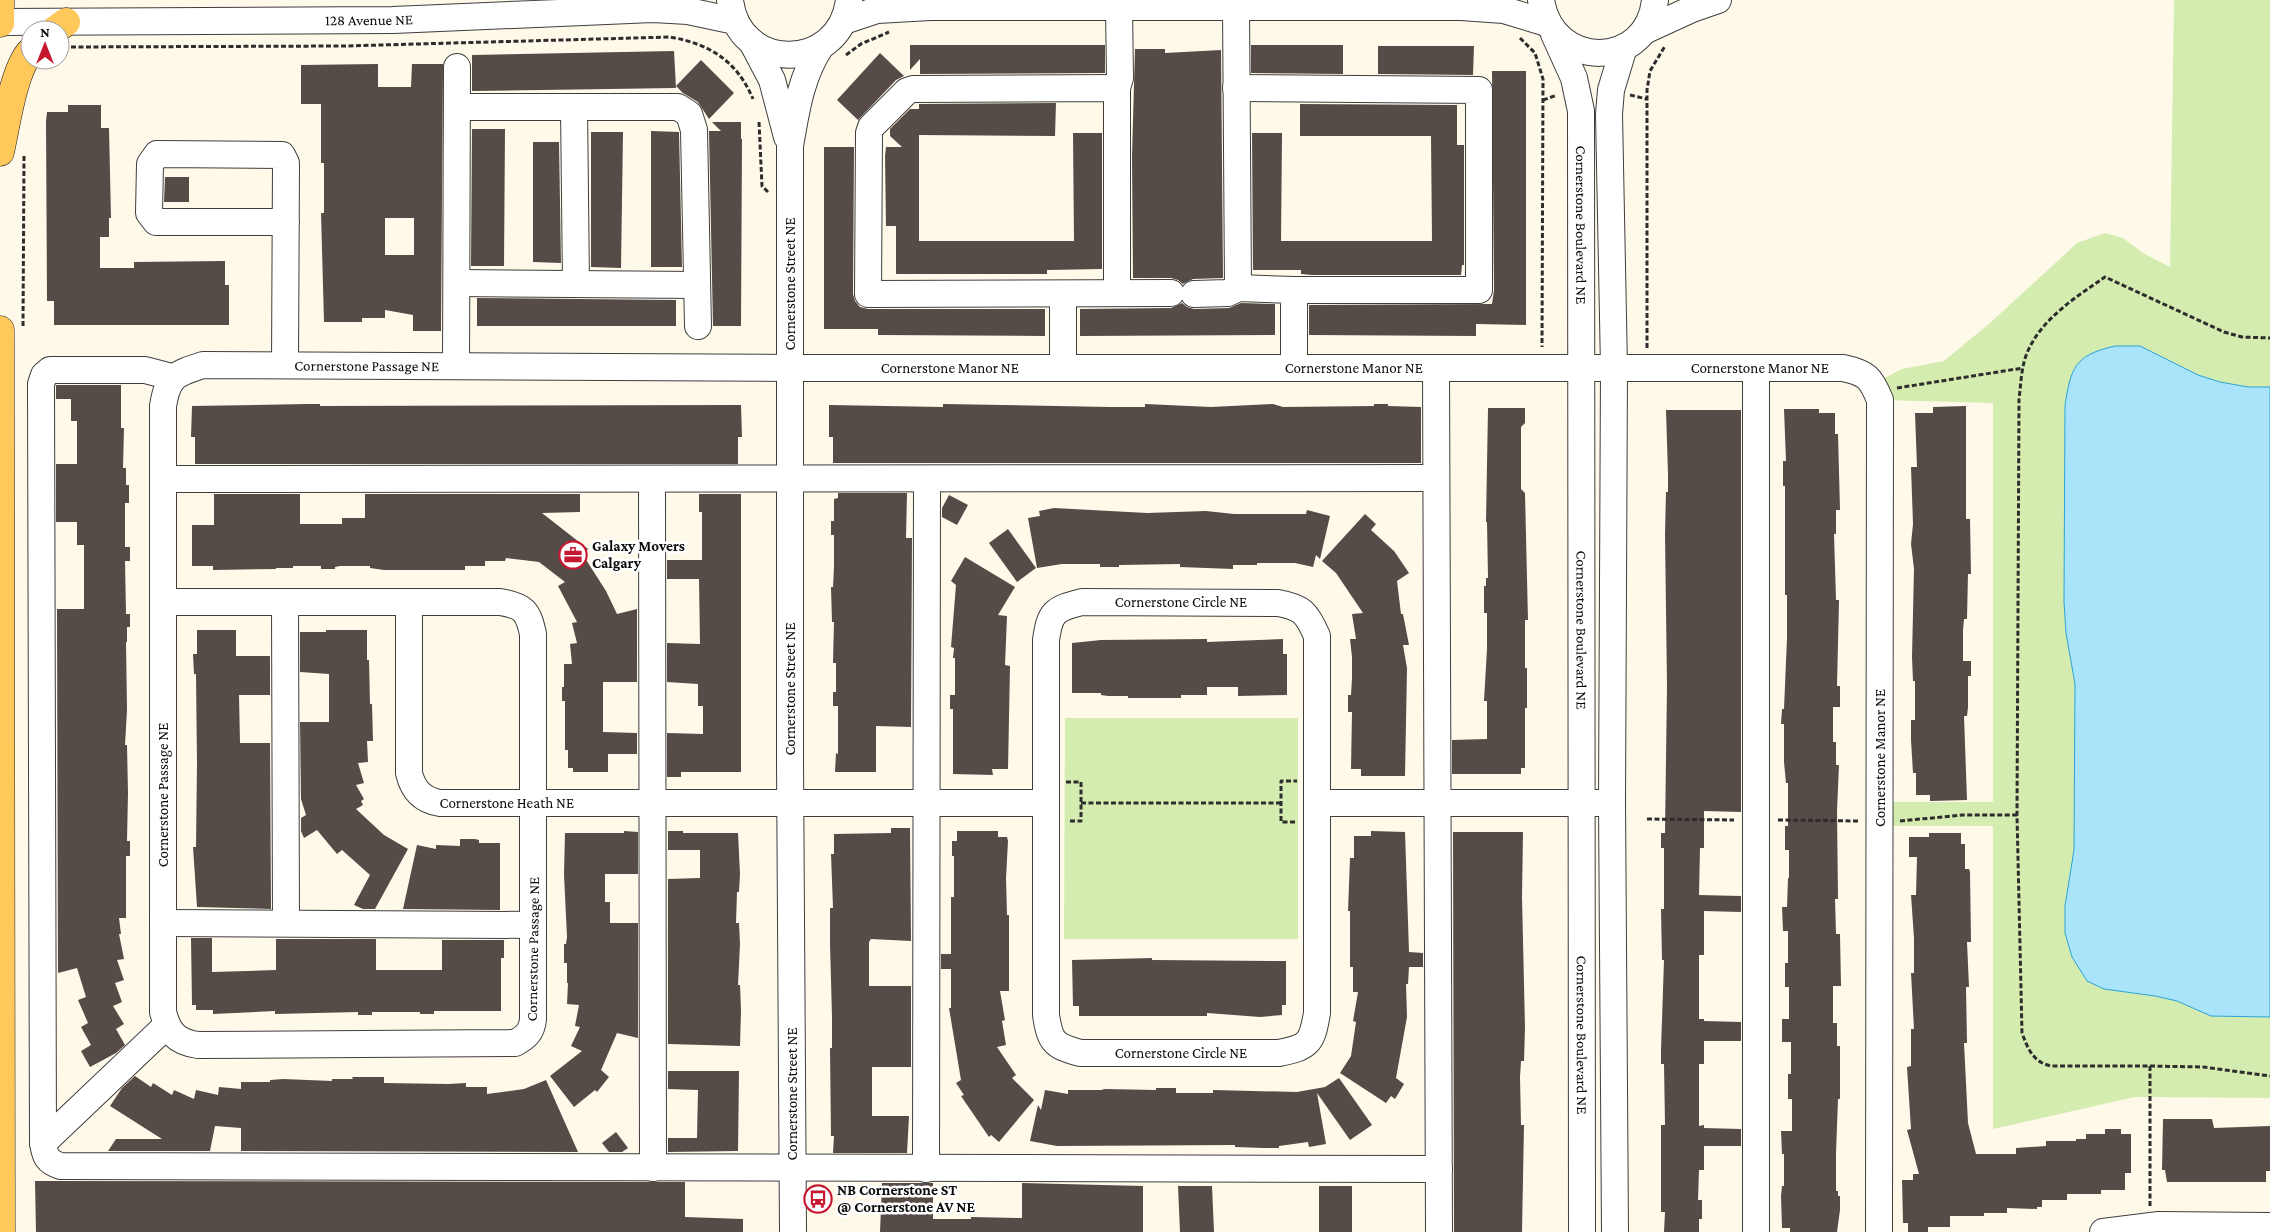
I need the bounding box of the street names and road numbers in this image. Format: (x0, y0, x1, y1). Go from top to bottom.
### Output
street label: 128 Avenue NE (325, 11, 413, 28)
street label: Cornerstone Boulevard NE (1573, 146, 1589, 304)
street label: Cornerstone Street NE (782, 217, 798, 351)
street label: Cornerstone Passage NE (294, 357, 439, 375)
street label: Cornerstone Manor NE (881, 360, 1019, 376)
street label: Cornerstone Manor NE (1285, 360, 1423, 376)
street label: Cornerstone Manor NE (1691, 360, 1829, 376)
street label: Cornerstone Boulevard NE (1573, 551, 1590, 709)
street label: Cornerstone Circle NE (1115, 594, 1247, 610)
street label: Cornerstone Street NE (782, 622, 798, 756)
street label: Cornerstone Manor NE (1872, 689, 1888, 827)
street label: Cornerstone Passage NE (155, 723, 172, 867)
street label: Cornerstone Heath NE (440, 795, 574, 811)
street label: Cornerstone Passage NE (524, 877, 543, 1021)
street label: Cornerstone Boulevard NE (1574, 956, 1590, 1114)
street label: Cornerstone Street NE (784, 1027, 800, 1161)
street label: Cornerstone Circle NE (1115, 1045, 1247, 1061)

